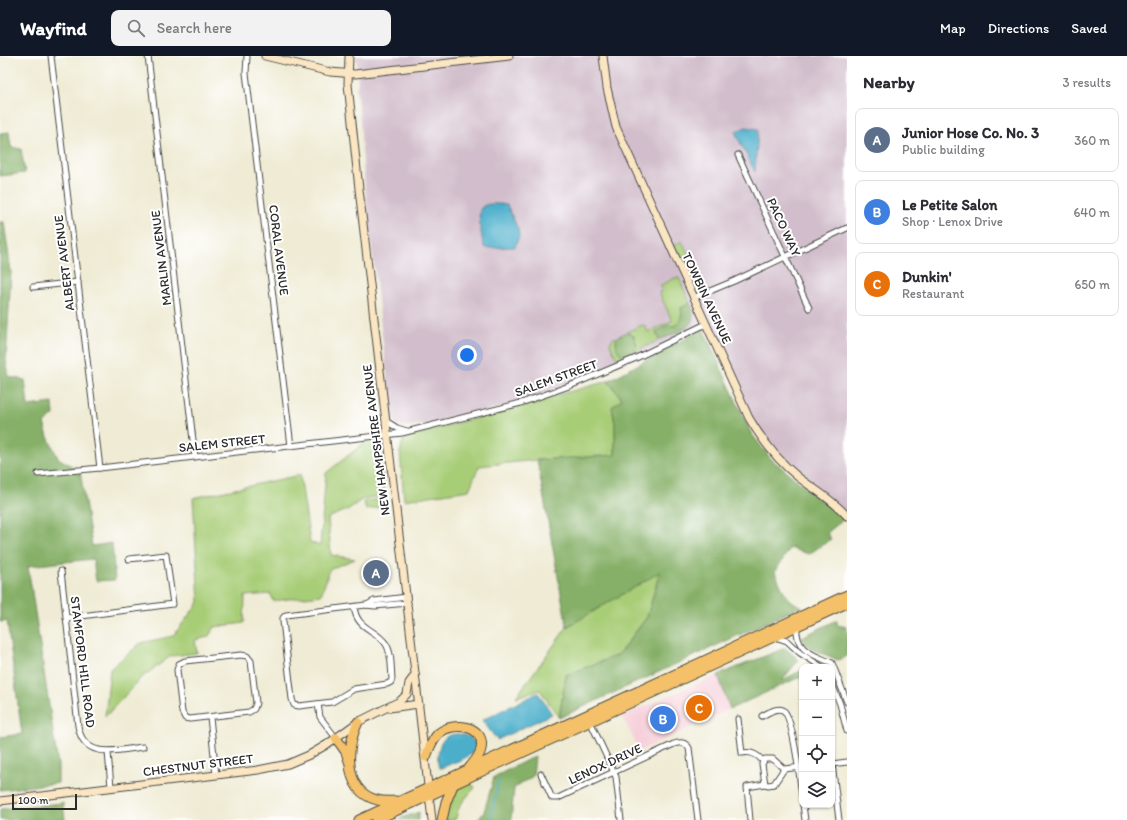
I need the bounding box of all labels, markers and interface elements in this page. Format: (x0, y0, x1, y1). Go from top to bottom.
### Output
search box (111, 10, 391, 46)
text: Wayfind (20, 17, 87, 40)
icon: search (125, 17, 147, 39)
text: Search here (157, 19, 232, 37)
text: Map (940, 20, 966, 37)
text: Directions (988, 20, 1049, 37)
text: Saved (1071, 20, 1107, 37)
text: Nearby (863, 72, 915, 92)
text: 3 results (1062, 75, 1111, 90)
text: Junior Hose Co. No. 3 (902, 124, 1039, 142)
text: A (873, 133, 881, 148)
text: 360 m (1074, 133, 1110, 148)
text: Public building (902, 142, 985, 157)
street label: PACO WAY (764, 195, 804, 259)
text: Le Petite Salon (902, 196, 998, 214)
street label: CORAL AVENUE (266, 204, 292, 296)
text: B (873, 205, 881, 220)
text: 640 m (1073, 205, 1110, 220)
street label: MARLIN AVENUE (148, 209, 174, 307)
street label: ALBERT AVENUE (51, 214, 77, 312)
text: Shop · Lenox Drive (902, 214, 1003, 229)
street label: TOWBIN AVENUE (679, 250, 735, 346)
text: Dunkin' (902, 268, 952, 286)
text: C (873, 277, 881, 292)
text: 650 m (1074, 277, 1110, 292)
text: Restaurant (902, 286, 964, 301)
your location (457, 345, 477, 365)
street label: SALEM STREET (513, 356, 600, 400)
street label: NEW HAMPSHIRE AVENUE (359, 364, 393, 516)
street label: SALEM STREET (178, 431, 267, 455)
pin: A (363, 558, 389, 588)
street label: STAMFORD HILL ROAD (67, 595, 99, 729)
map controls (799, 664, 835, 808)
button: + (799, 664, 835, 700)
pin: C (686, 693, 712, 723)
button: − (799, 700, 835, 736)
pin: B (650, 704, 676, 734)
button: locate (799, 736, 835, 772)
street label: LENOX DRIVE (566, 740, 644, 788)
street label: CHESTNUT STREET (142, 751, 255, 779)
button: layers (799, 772, 835, 808)
scale bar (12, 792, 77, 811)
text: 100 m (18, 794, 48, 807)

